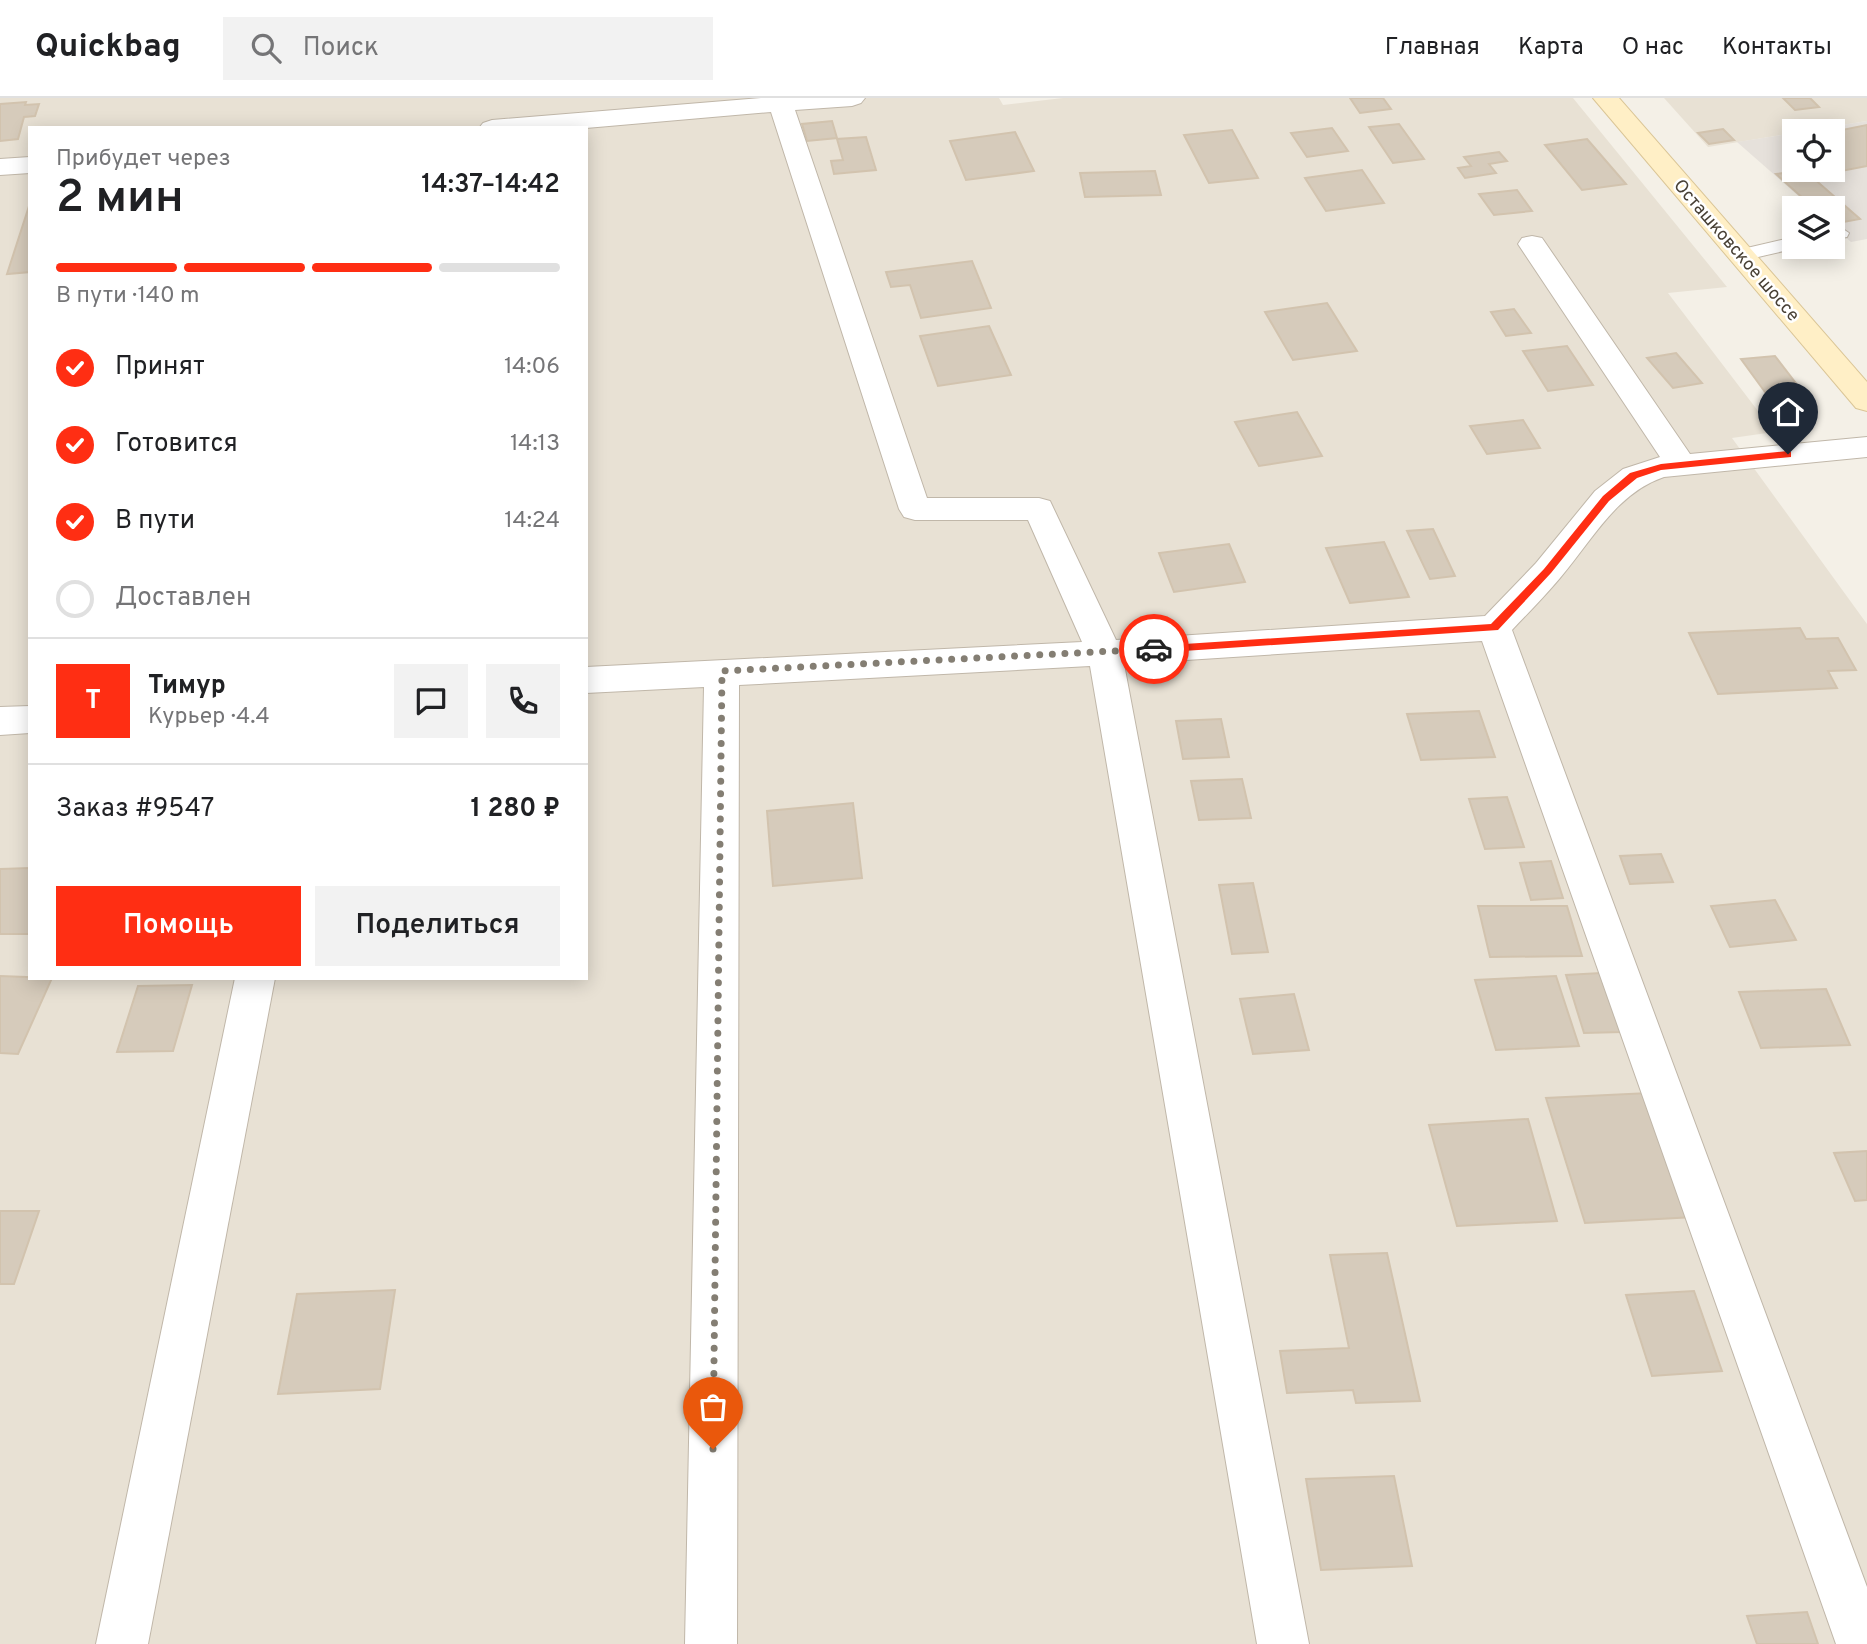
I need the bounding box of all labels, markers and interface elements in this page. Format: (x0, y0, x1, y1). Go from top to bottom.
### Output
search box (223, 17, 713, 80)
text: Quickbag (35, 27, 181, 69)
icon: search (247, 29, 285, 67)
text: Поиск (303, 32, 379, 65)
text: Главная (1385, 33, 1480, 63)
text: Карта (1518, 33, 1584, 63)
text: О нас (1622, 33, 1684, 63)
text: Контакты (1722, 33, 1832, 63)
map controls (1782, 119, 1845, 259)
button: locate (1782, 119, 1845, 182)
text: Прибудет через (56, 145, 231, 174)
text: 14:37–14:42 (421, 169, 560, 202)
text: 2 мин (56, 170, 184, 229)
street label: Осташковское шоссе (1668, 175, 1804, 327)
button: layers (1782, 196, 1845, 259)
text: В пути · 140 m (56, 282, 200, 311)
icon: check (56, 349, 94, 387)
text: Принят (115, 351, 205, 384)
text: 14:06 (504, 353, 560, 382)
pin (1758, 382, 1818, 454)
icon: home (1769, 393, 1807, 431)
icon: check (56, 426, 94, 464)
text: Готовится (115, 428, 238, 461)
text: 14:13 (510, 430, 560, 459)
icon: check (56, 503, 94, 541)
text: В пути (115, 505, 195, 538)
text: 14:24 (504, 507, 560, 536)
text: Доставлен (115, 582, 251, 615)
courier (1119, 614, 1189, 684)
icon: car (1135, 630, 1173, 668)
button: chat (394, 664, 468, 738)
button: phone (486, 664, 560, 738)
text: Тимур (148, 670, 226, 703)
text: Т (85, 685, 101, 718)
text: Курьер · 4.4 (148, 703, 270, 732)
text: Заказ #9547 (56, 793, 214, 826)
text: 1 280 ₽ (471, 793, 560, 826)
button: Помощь (56, 886, 301, 966)
button: Поделиться (315, 886, 560, 966)
pin (683, 1377, 743, 1449)
icon: bag (694, 1388, 732, 1426)

